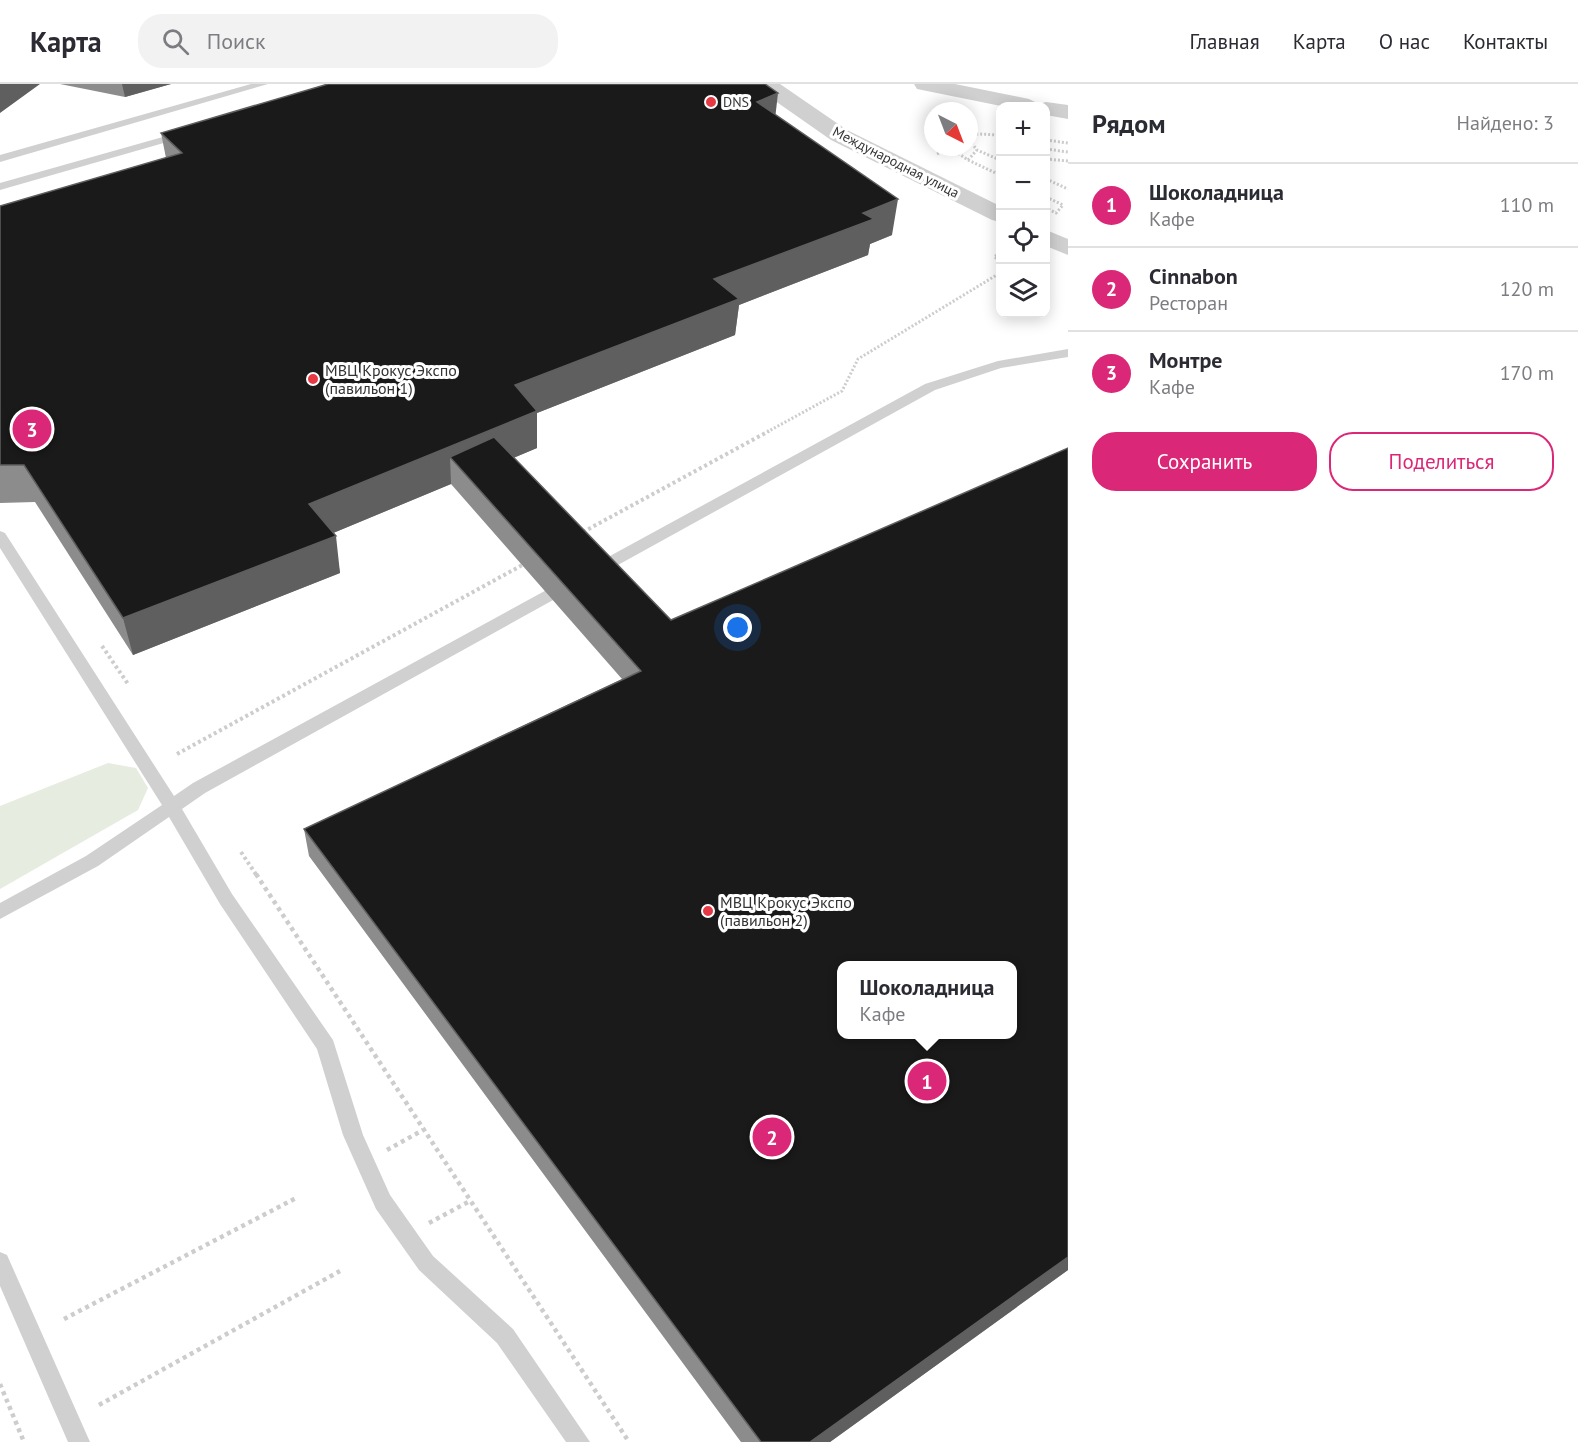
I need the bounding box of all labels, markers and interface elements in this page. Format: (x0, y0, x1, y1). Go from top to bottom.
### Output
search box (138, 14, 558, 68)
text: Карта (30, 23, 102, 60)
icon: search (159, 25, 192, 58)
text: Поиск (207, 27, 266, 55)
text: Главная (1189, 28, 1260, 55)
text: Карта (1293, 28, 1346, 55)
text: О нас (1379, 28, 1430, 55)
text: Контакты (1463, 28, 1548, 55)
place label: DNS (723, 93, 749, 111)
marker: DNS (704, 95, 718, 109)
north arrow (924, 102, 978, 156)
map controls (996, 102, 1050, 318)
button: + (996, 102, 1050, 156)
text: Рядом (1092, 107, 1166, 140)
text: Найдено: 3 (1457, 110, 1554, 136)
street label: Международная улица (830, 122, 962, 202)
button: − (996, 156, 1050, 210)
text: Шоколадница (1149, 178, 1284, 206)
text: 1 (1106, 192, 1117, 218)
text: 110 m (1500, 192, 1554, 218)
text: Кафе (1149, 206, 1195, 232)
button: locate (996, 210, 1050, 264)
text: Cinnabon (1149, 262, 1238, 290)
button: layers (996, 264, 1050, 318)
text: 2 (1106, 276, 1117, 302)
text: 120 m (1500, 276, 1554, 302)
text: Ресторан (1149, 290, 1228, 316)
text: Монтре (1149, 346, 1222, 374)
place label: МВЦ Крокус Экспо (павильон 1) (325, 360, 457, 398)
text: 3 (1106, 360, 1117, 386)
text: 170 m (1500, 360, 1554, 386)
marker: МВЦ Крокус Экспо (павильон 1) (306, 372, 320, 386)
text: Кафе (1149, 374, 1195, 400)
pin: 3 (12, 406, 51, 452)
button: Сохранить (1092, 432, 1317, 491)
button: Поделиться (1329, 432, 1554, 491)
your location (723, 613, 752, 642)
place label: МВЦ Крокус Экспо (павильон 2) (720, 892, 852, 930)
marker: МВЦ Крокус Экспо (павильон 2) (701, 904, 715, 918)
popup (837, 961, 1017, 1039)
text: Шоколадница (860, 973, 994, 1001)
text: Кафе (860, 1001, 905, 1027)
pin: 1 (908, 1058, 946, 1104)
pin: 2 (752, 1114, 792, 1160)

